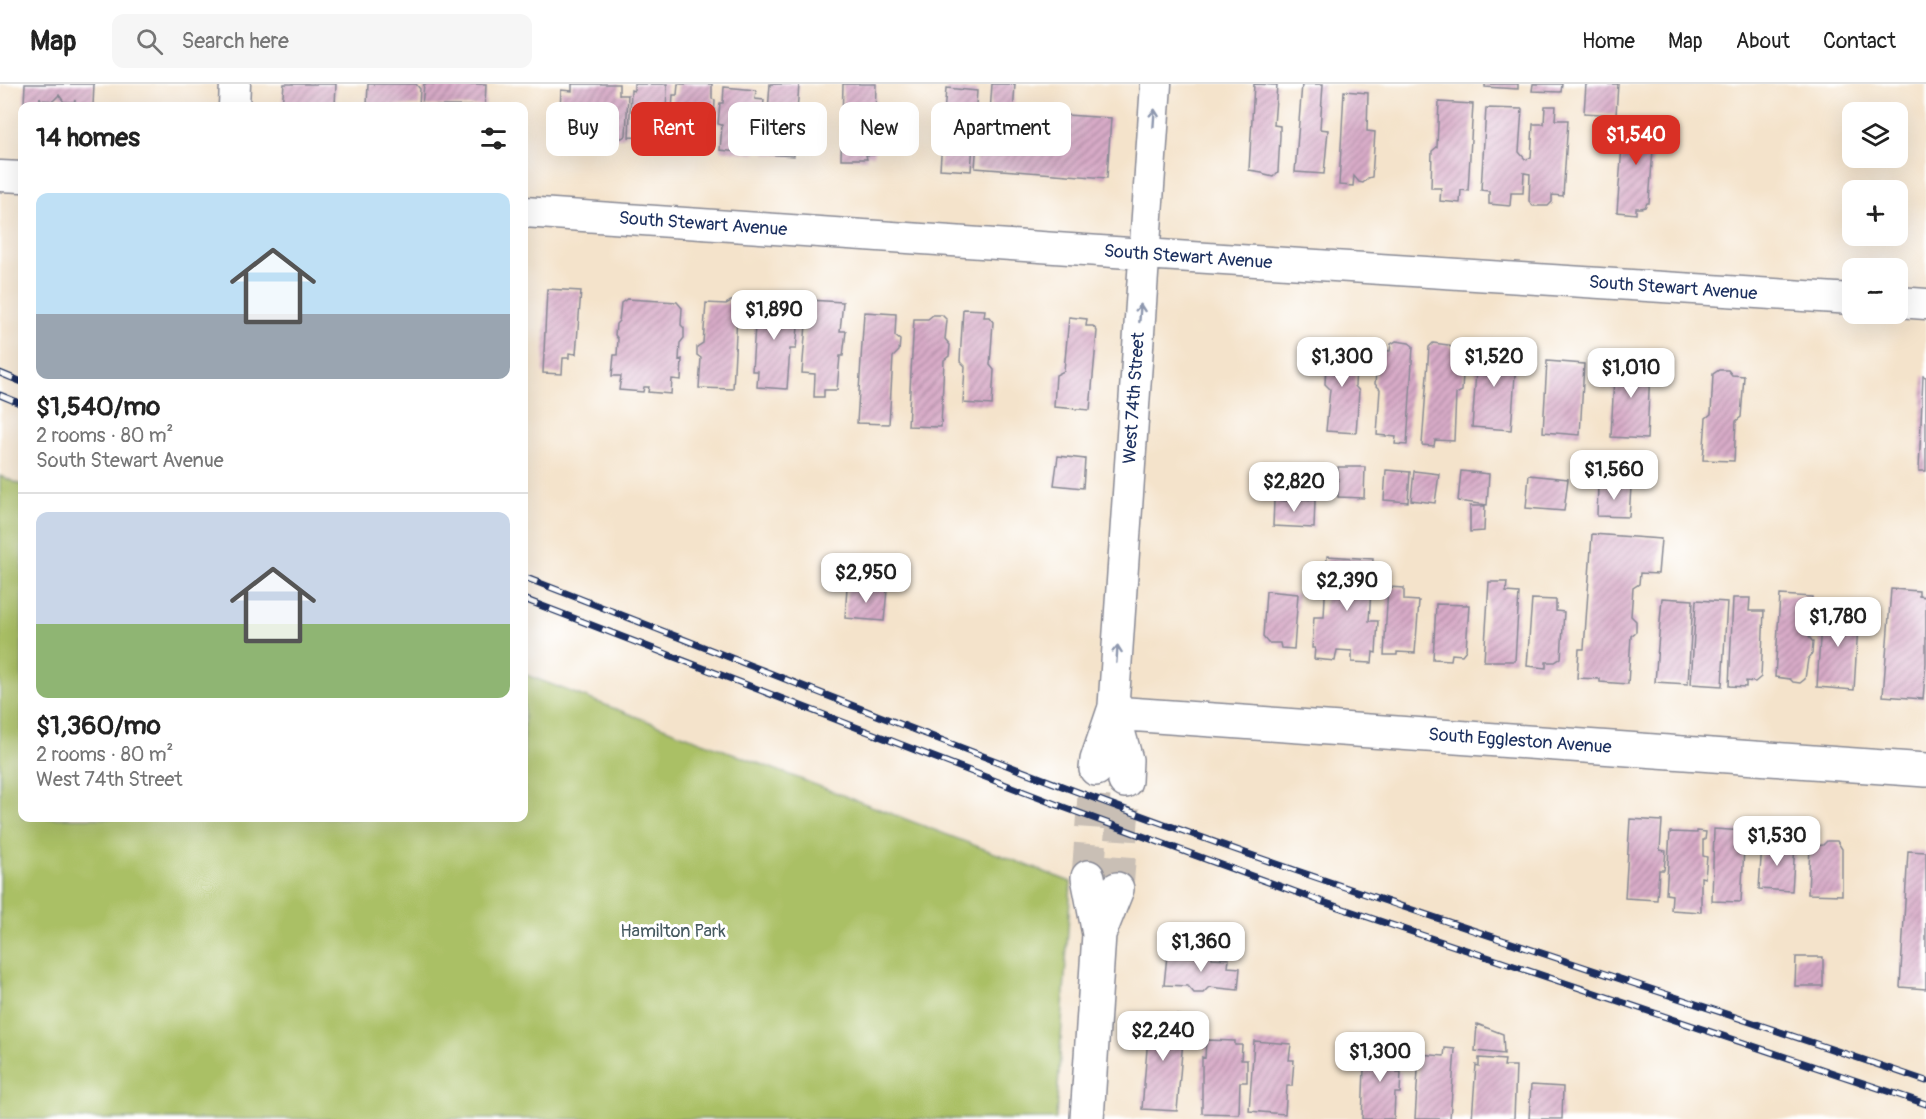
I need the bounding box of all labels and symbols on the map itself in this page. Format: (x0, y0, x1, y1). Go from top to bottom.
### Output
one-way arrow (1149, 109, 1160, 129)
pin: $1,540 (1587, 115, 1685, 166)
street label: South Stewart Avenue (618, 207, 788, 241)
street label: South Stewart Avenue (1103, 240, 1273, 274)
street label: South Stewart Avenue (1588, 271, 1758, 305)
pin: $1,890 (725, 290, 823, 341)
one-way arrow (1135, 304, 1146, 323)
street label: West 74th Street (1118, 331, 1150, 465)
pin: $1,300 (1293, 337, 1391, 388)
pin: $1,520 (1445, 337, 1543, 388)
pin: $1,010 (1582, 348, 1680, 399)
pin: $1,560 (1565, 450, 1663, 501)
pin: $2,820 (1245, 462, 1343, 513)
pin: $2,950 (817, 553, 915, 604)
pin: $2,390 (1298, 561, 1396, 612)
pin: $1,780 (1789, 597, 1887, 648)
one-way arrow (1112, 645, 1123, 665)
street label: South Eggleston Avenue (1428, 723, 1613, 759)
pin: $1,530 (1728, 816, 1826, 867)
park label: Hamilton Park (620, 920, 726, 943)
pin: $1,360 (1152, 922, 1250, 973)
pin: $2,240 (1114, 1011, 1212, 1062)
pin: $1,300 (1331, 1032, 1429, 1083)

